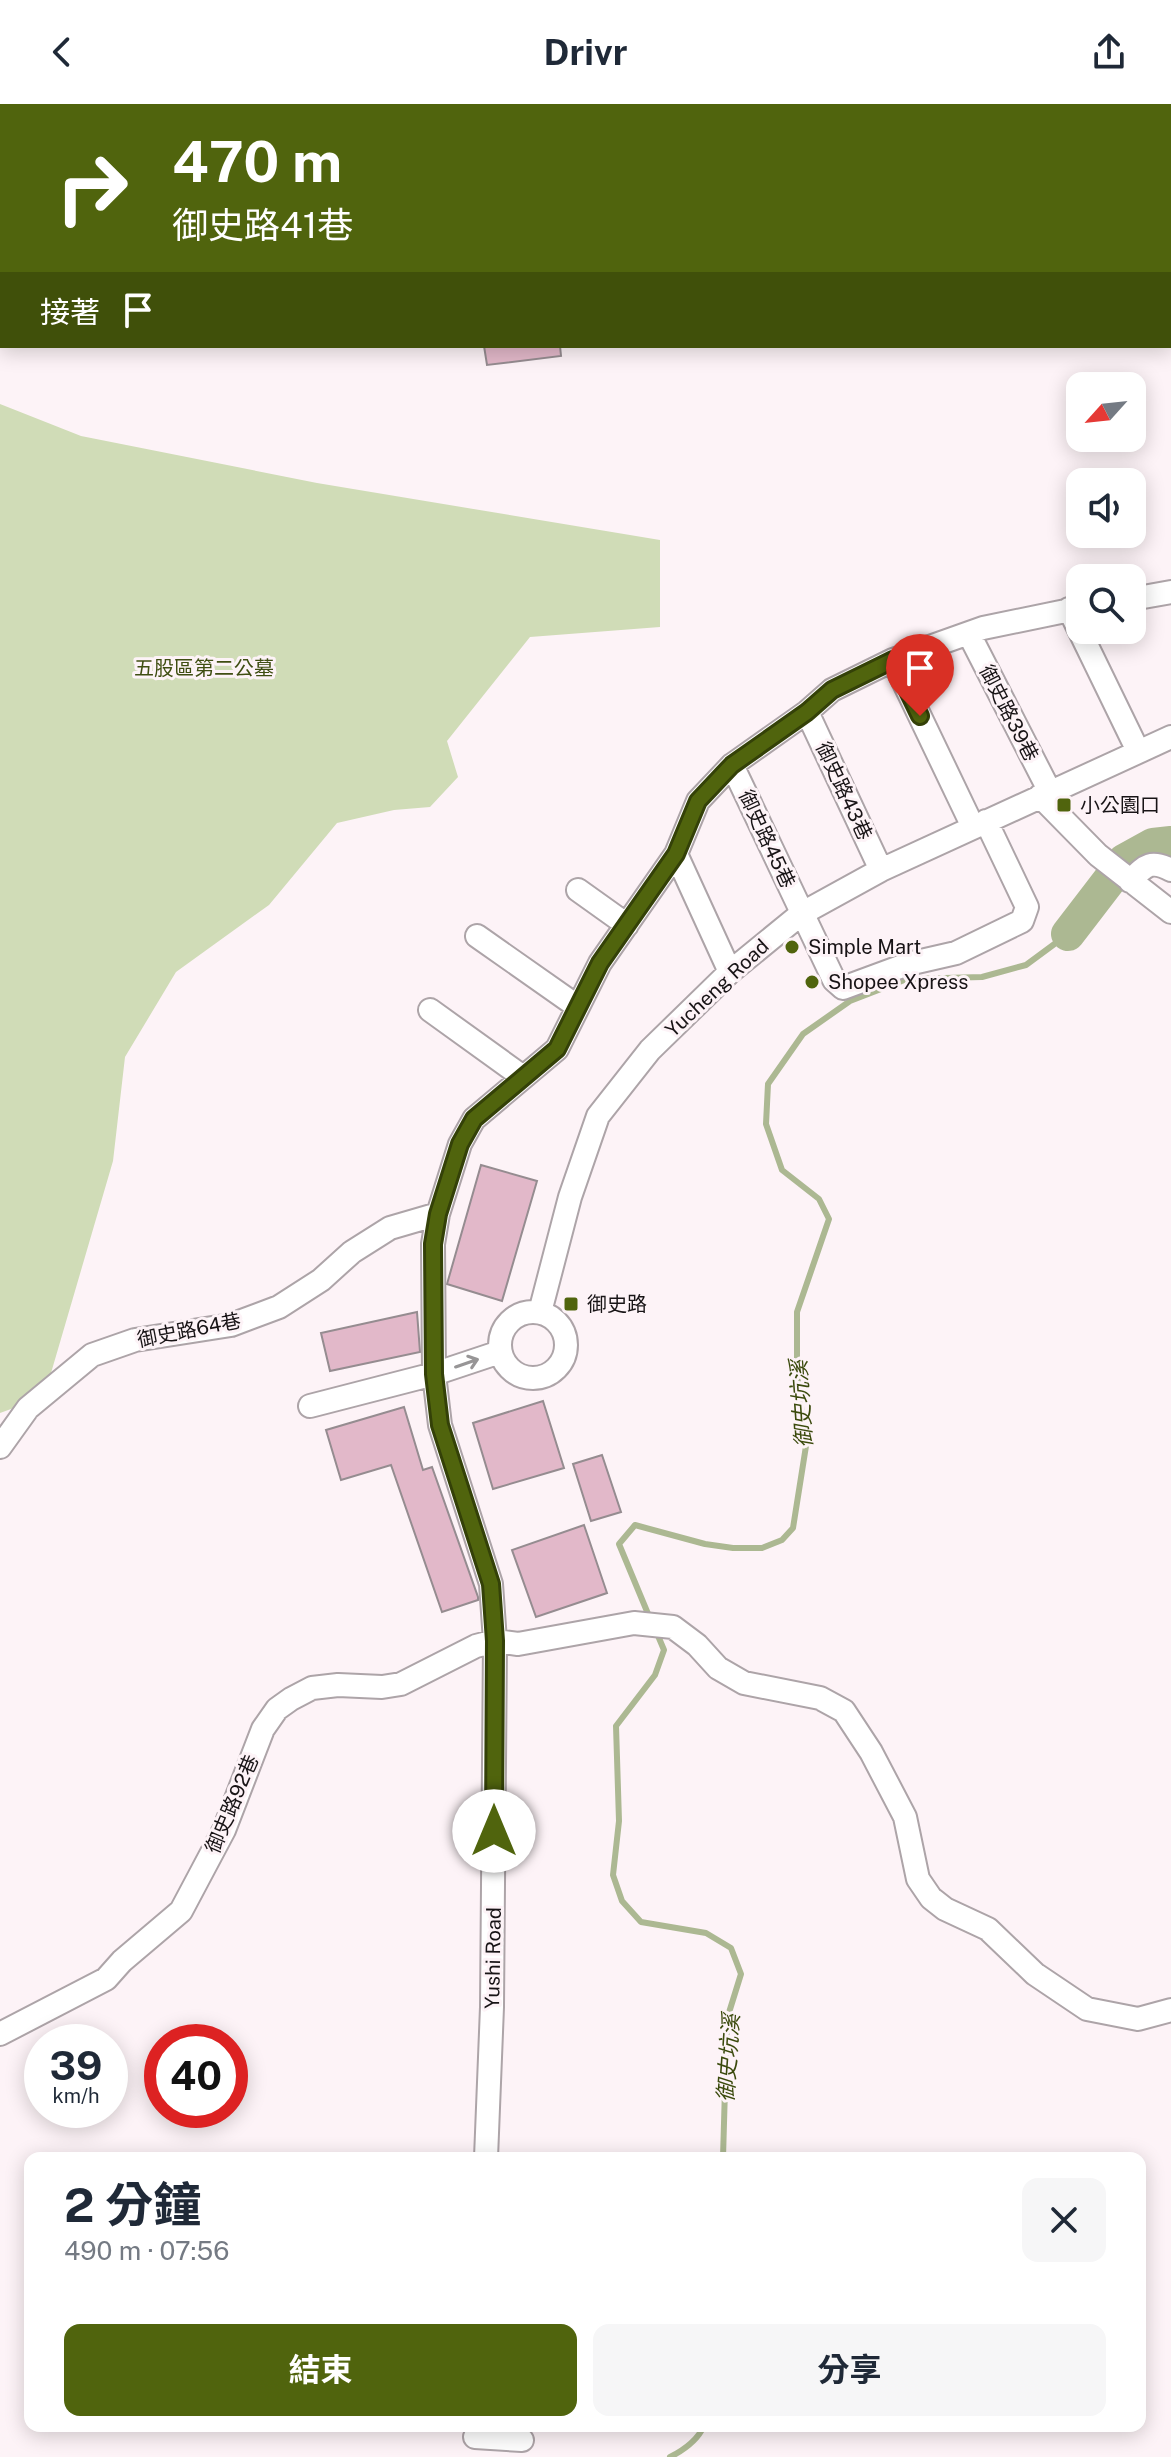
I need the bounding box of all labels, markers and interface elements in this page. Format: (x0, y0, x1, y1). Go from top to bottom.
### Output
icon: back (40, 30, 84, 74)
icon: share (1087, 30, 1131, 74)
text: Drivr (544, 31, 627, 73)
text: 470 m (172, 129, 342, 195)
icon: right (40, 136, 144, 240)
text: 御史路41巷 (172, 204, 353, 246)
icon: arrive (116, 288, 160, 332)
text: 接著 (40, 294, 100, 330)
north arrow (1066, 372, 1146, 452)
map controls (1066, 372, 1146, 644)
button: sound (1066, 468, 1146, 548)
button: search (1066, 564, 1146, 644)
pin (886, 634, 954, 716)
icon: arrive (898, 646, 942, 690)
park label: 五股區第二公墓 (134, 656, 274, 680)
street label: 御史路39巷 (974, 661, 1044, 765)
street label: 御史路43巷 (811, 738, 877, 844)
street label: 御史路45巷 (734, 786, 800, 892)
place label: 小公園口 (1080, 793, 1160, 817)
marker: 小公園口 (1055, 796, 1073, 814)
street label: Yucheng Road (660, 934, 774, 1042)
place label: Simple Mart (808, 935, 921, 959)
marker: Simple Mart (783, 938, 801, 956)
place label: Shopee Xpress (828, 970, 968, 994)
marker: Shopee Xpress (803, 973, 821, 991)
place label: 御史路 (587, 1292, 647, 1316)
marker: 御史路 (562, 1295, 580, 1313)
street label: 御史路64巷 (135, 1308, 243, 1352)
one-way arrow (454, 1354, 479, 1369)
water label: 御史坑溪 (785, 1356, 817, 1449)
street label: 御史路92巷 (201, 1751, 263, 1857)
position arrow (452, 1789, 536, 1873)
street label: Yushi Road (480, 1907, 506, 2009)
water label: 御史坑溪 (712, 2010, 744, 2103)
speed limit sign: 40 (144, 2024, 248, 2128)
text: 39 (50, 2042, 102, 2089)
text: km/h (52, 2084, 100, 2108)
text: 2 分鐘 (64, 2176, 201, 2233)
button: close (1022, 2178, 1106, 2262)
text: 490 m · 07:56 (64, 2235, 229, 2266)
button: 結束 (64, 2324, 577, 2416)
button: 分享 (593, 2324, 1106, 2416)

